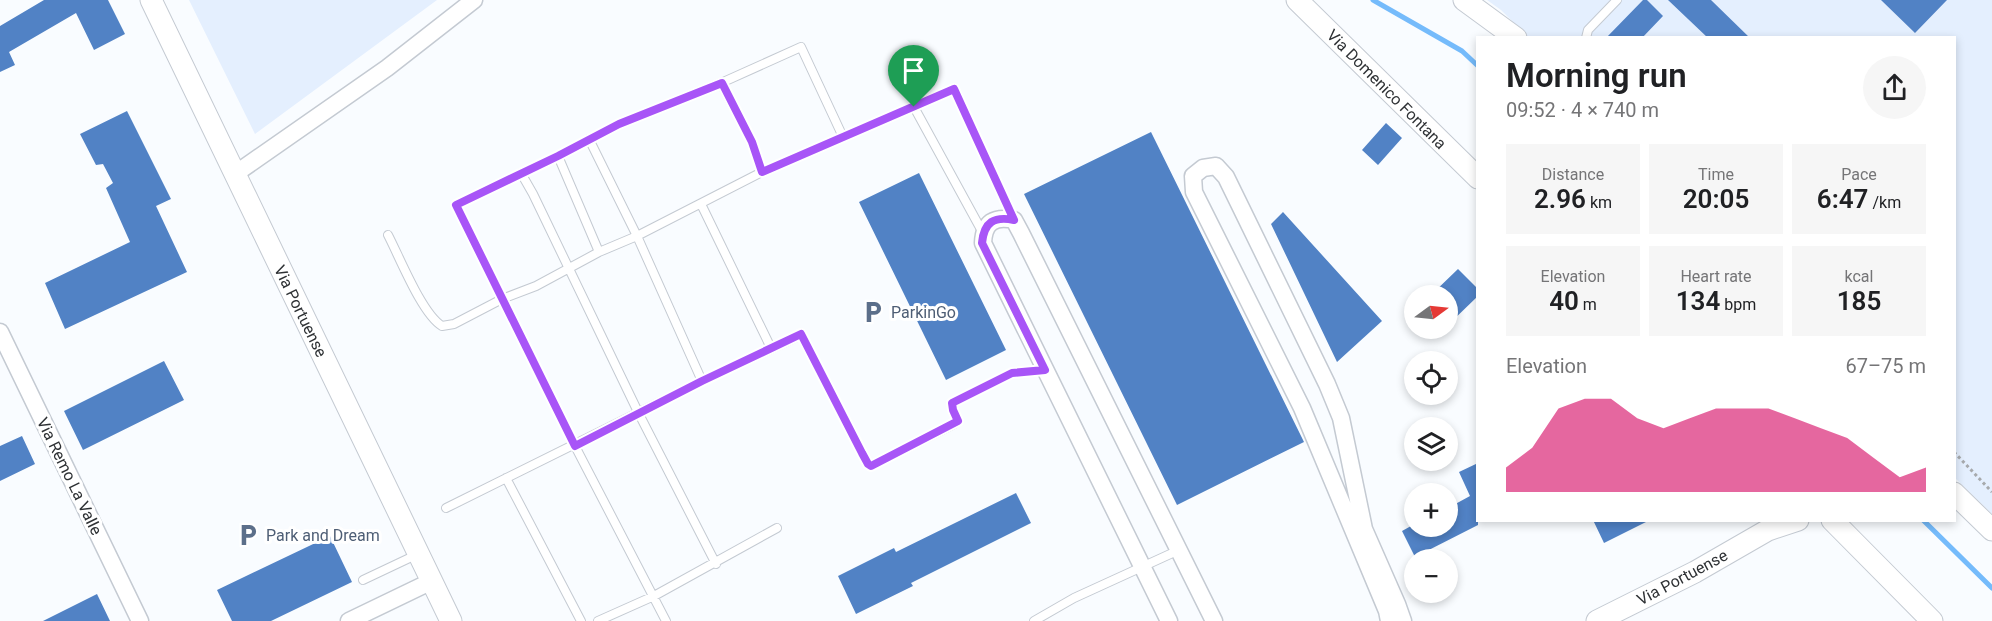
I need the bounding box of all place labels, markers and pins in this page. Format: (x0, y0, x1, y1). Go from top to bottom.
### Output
pin (888, 45, 939, 107)
parking icon: ParkinGo (860, 299, 886, 325)
place label: ParkinGo (891, 303, 956, 322)
parking icon: Park and Dream (235, 522, 261, 548)
place label: Park and Dream (266, 526, 380, 545)

